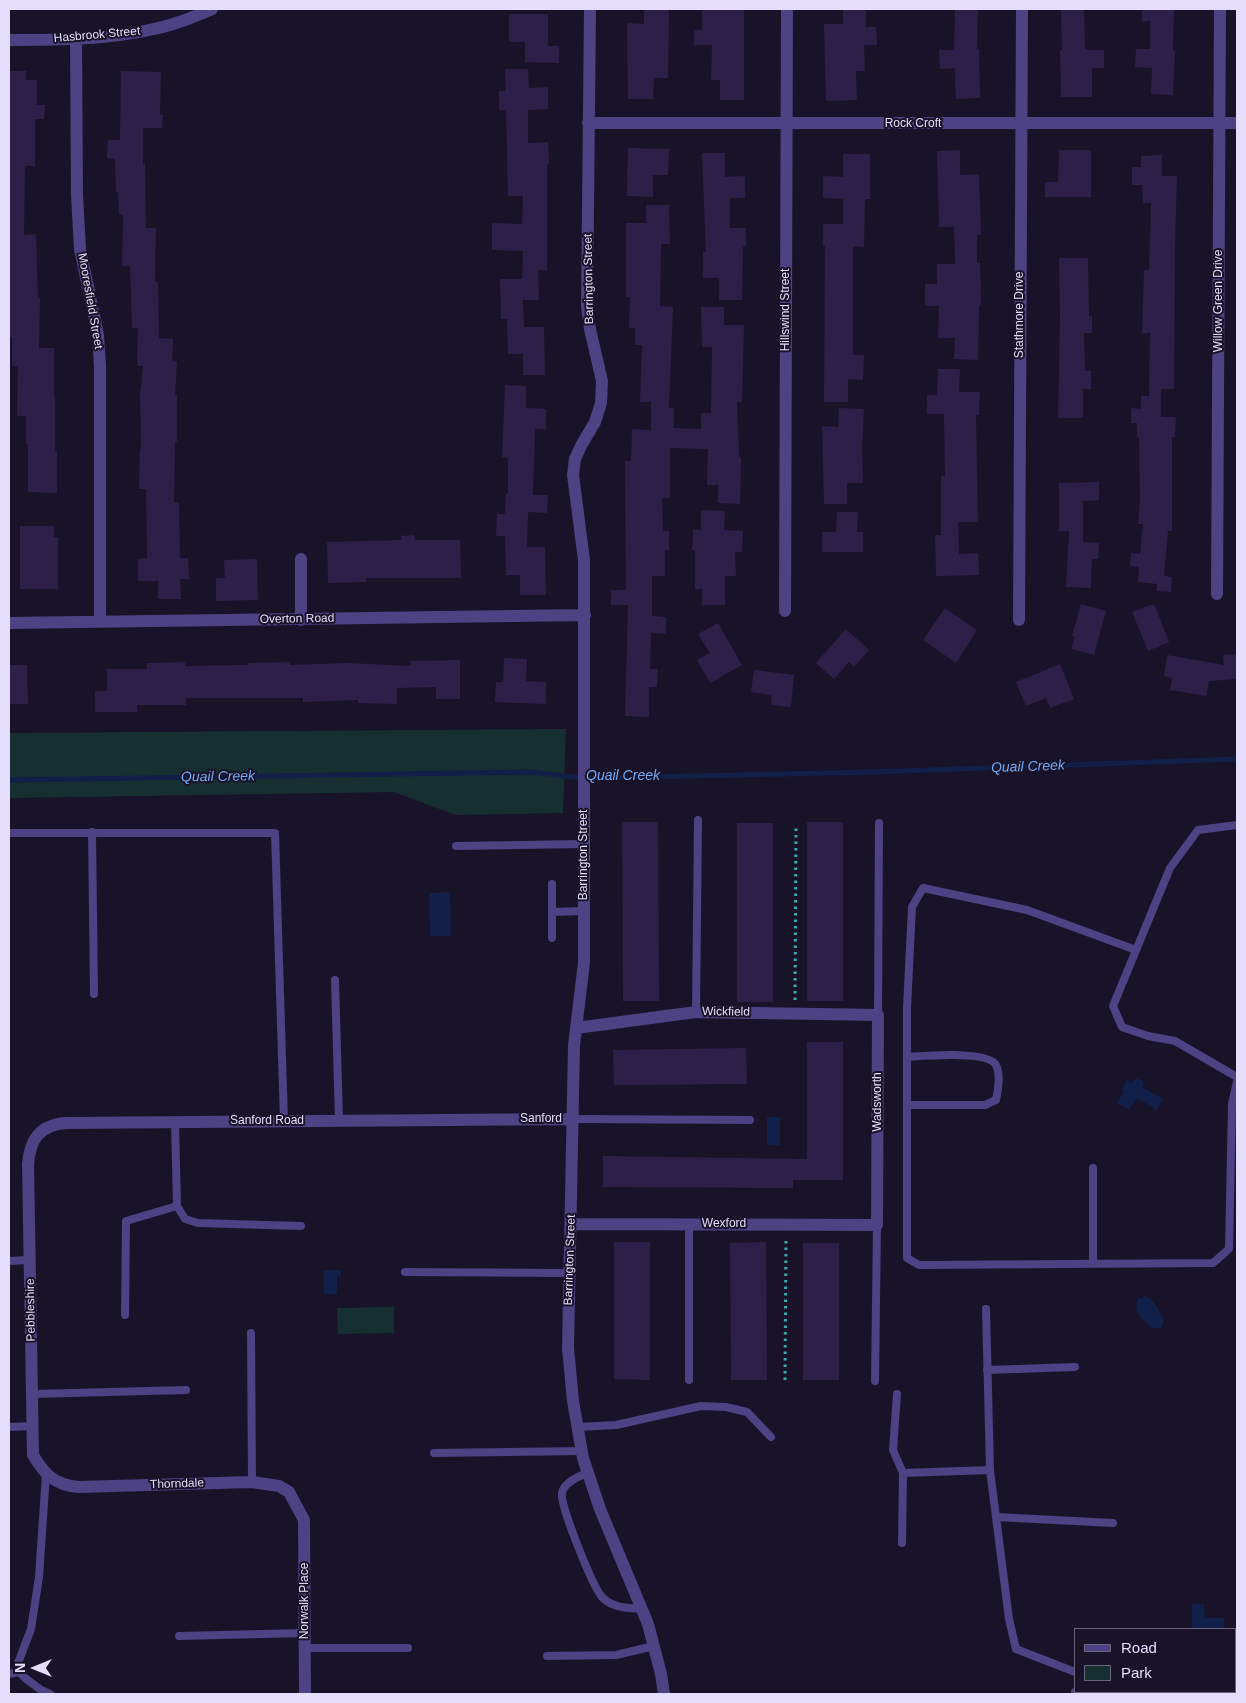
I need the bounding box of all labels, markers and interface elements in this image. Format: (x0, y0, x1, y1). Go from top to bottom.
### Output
street label: Hasbrook Street (53, 24, 141, 46)
street label: Rock Croft (885, 117, 941, 131)
street label: Barrington Street (581, 234, 597, 324)
street label: Willow Green Drive (1212, 250, 1226, 352)
street label: Mooresfield Street (74, 252, 106, 350)
street label: Hillswind Street (779, 269, 793, 351)
street label: Stathmore Drive (1013, 272, 1027, 358)
street label: Overton Road (260, 611, 334, 627)
water label: Quail Creek (991, 757, 1065, 777)
water label: Quail Creek (181, 768, 255, 786)
water label: Quail Creek (586, 768, 660, 784)
street label: Barrington Street (577, 810, 591, 900)
street label: Wickfield (702, 1004, 750, 1020)
street label: Wadsworth (871, 1072, 885, 1132)
street label: Sanford (520, 1112, 562, 1126)
street label: Sanford Road (230, 1114, 304, 1128)
street label: Barrington Street (561, 1214, 579, 1306)
street label: Wexford (702, 1217, 746, 1231)
street label: Pebbleshire (23, 1278, 39, 1342)
street label: Thorndale (150, 1476, 204, 1492)
street label: Norwalk Place (298, 1563, 312, 1639)
legend (1074, 1628, 1236, 1693)
text: Road (1121, 1639, 1157, 1656)
north arrow (10, 1643, 60, 1693)
text: N (12, 1663, 28, 1673)
text: Park (1121, 1664, 1152, 1681)

